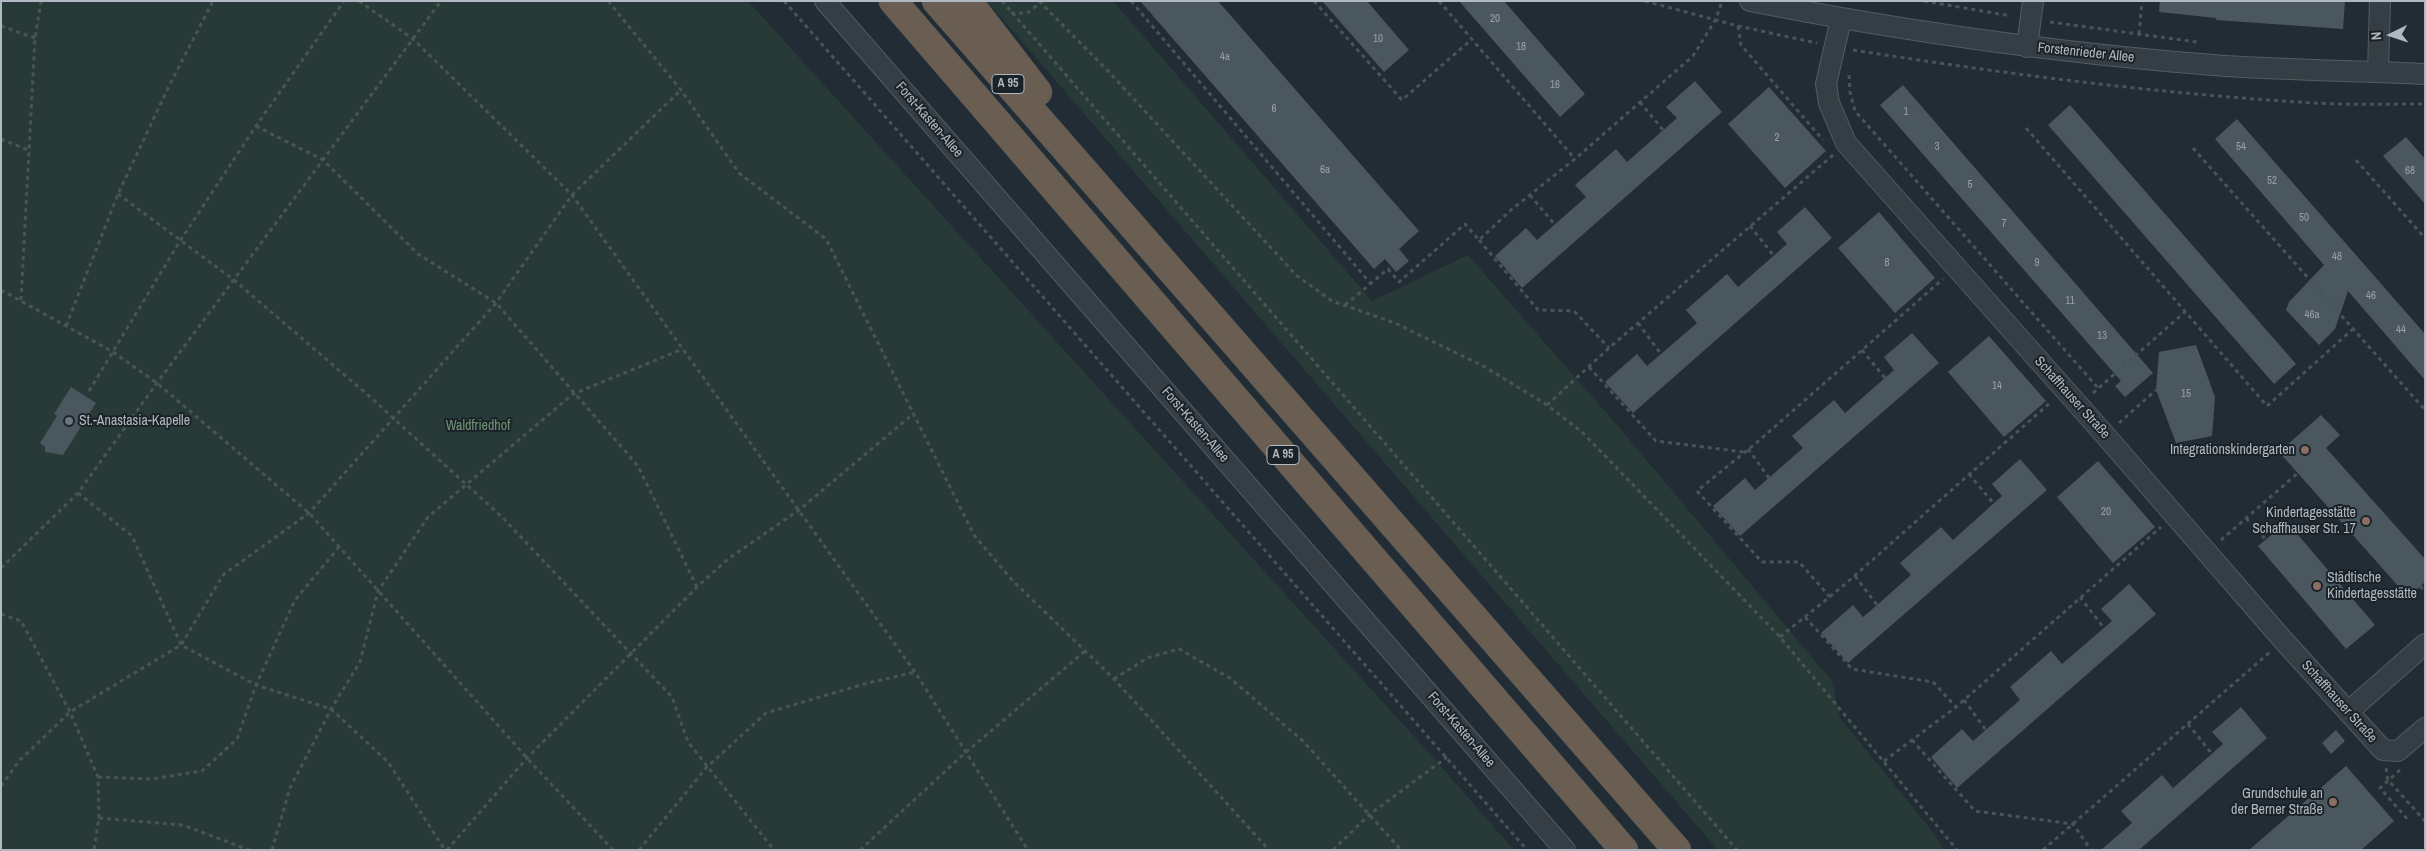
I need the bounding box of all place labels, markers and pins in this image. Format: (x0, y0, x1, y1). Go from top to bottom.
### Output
place label: St.-Anastasia-Kapelle (79, 413, 190, 429)
marker: St.-Anastasia-Kapelle (63, 415, 75, 427)
place label: Integrationskindergarten (2170, 442, 2295, 458)
marker: Integrationskindergarten (2299, 444, 2311, 456)
place label: Kindertagesstätte Schaffhauser Str. 17 (2252, 505, 2356, 538)
marker: Kindertagesstätte Schaffhauser Str. 17 (2360, 515, 2372, 527)
place label: Städtische Kindertagesstätte (2327, 570, 2417, 602)
marker: Städtische Kindertagesstätte (2311, 580, 2323, 592)
place label: Grundschule an der Berner Straße (2231, 786, 2323, 819)
marker: Grundschule an der Berner Straße (2327, 796, 2339, 808)

